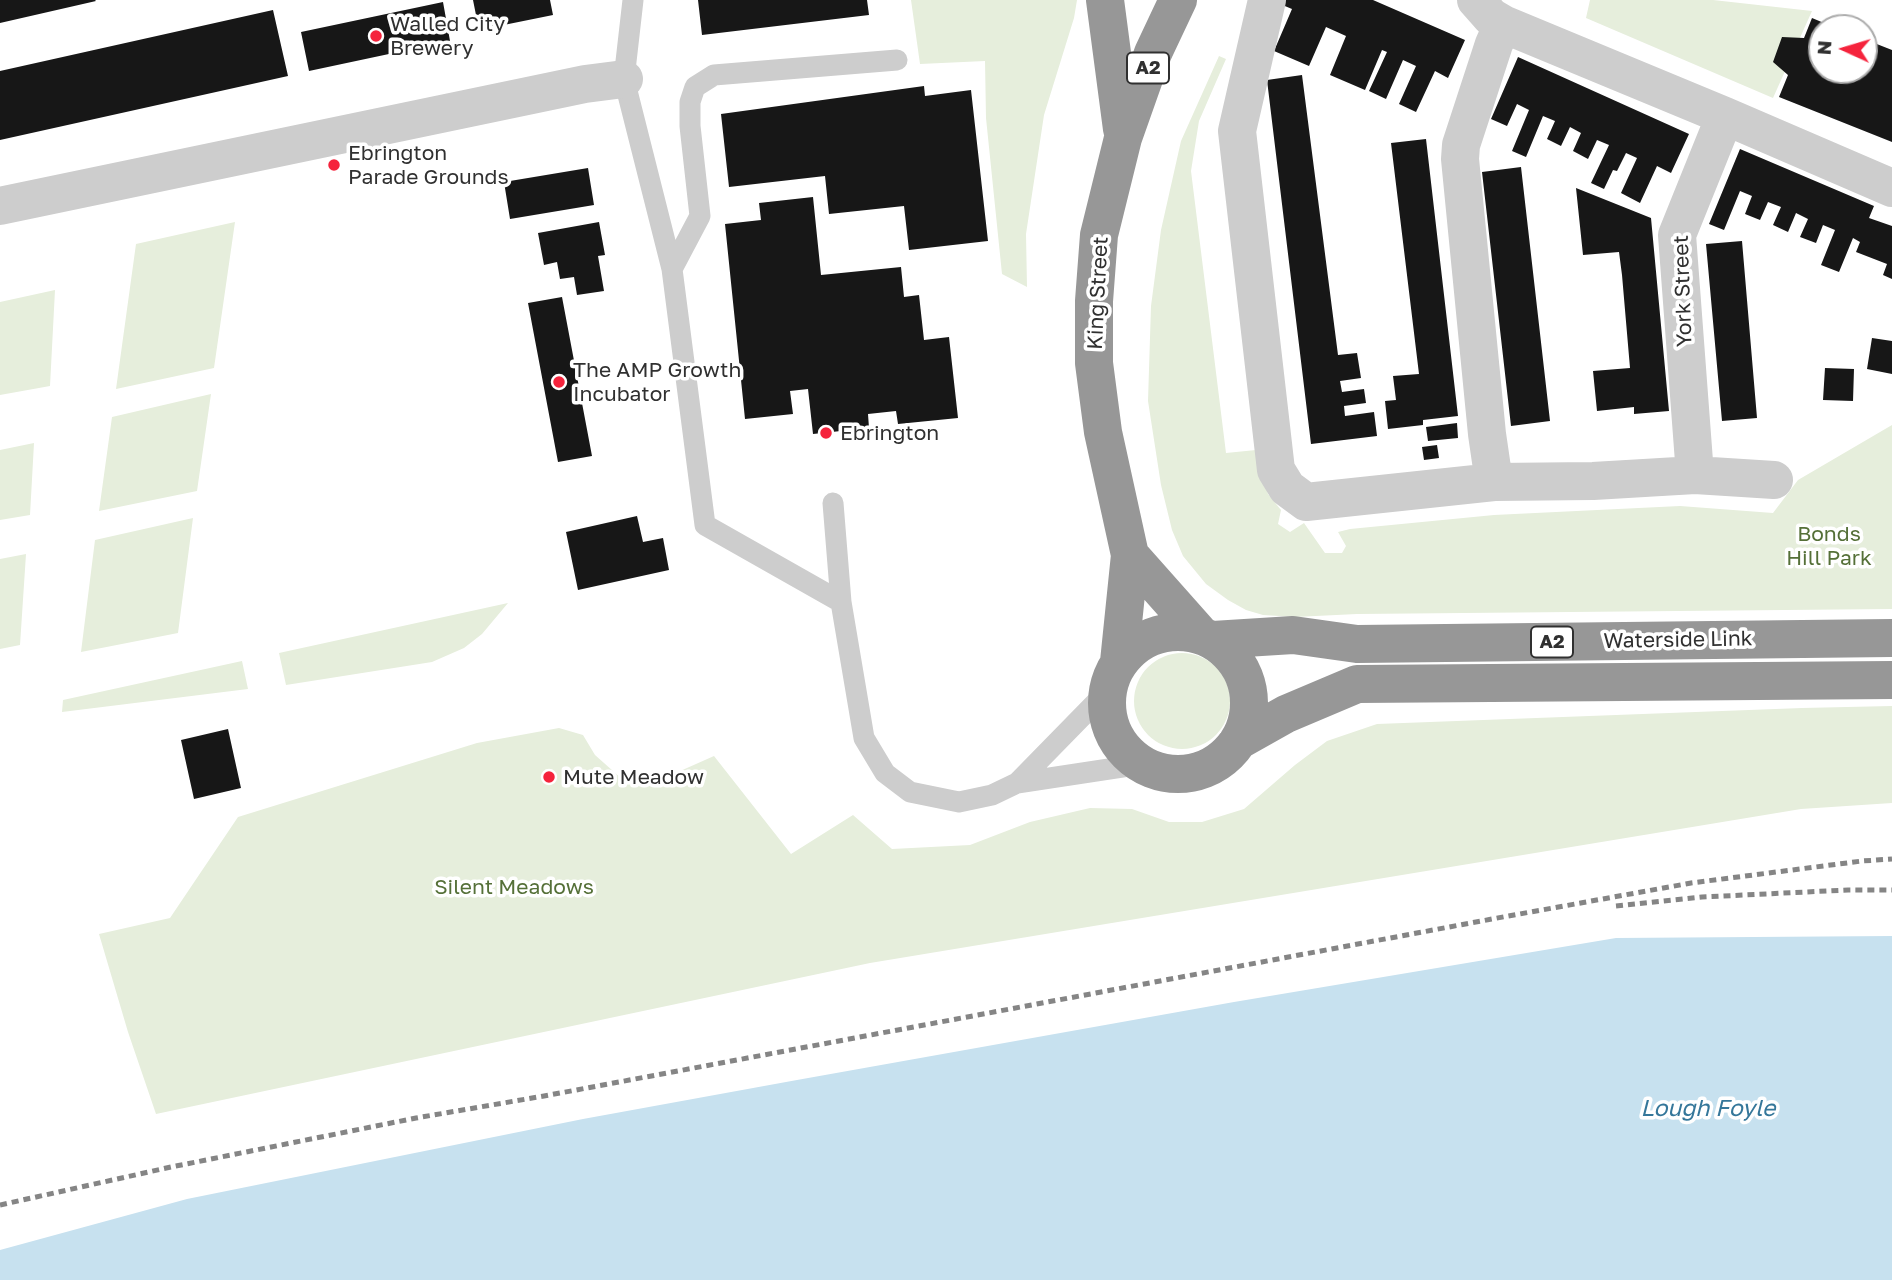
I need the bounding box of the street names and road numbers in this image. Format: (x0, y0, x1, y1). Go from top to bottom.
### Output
road number: A2 (1127, 52, 1169, 83)
street label: York Street (1668, 235, 1698, 347)
street label: King Street (1082, 236, 1114, 350)
road number: A2 (1531, 626, 1573, 657)
street label: Waterside Link (1603, 626, 1753, 654)

